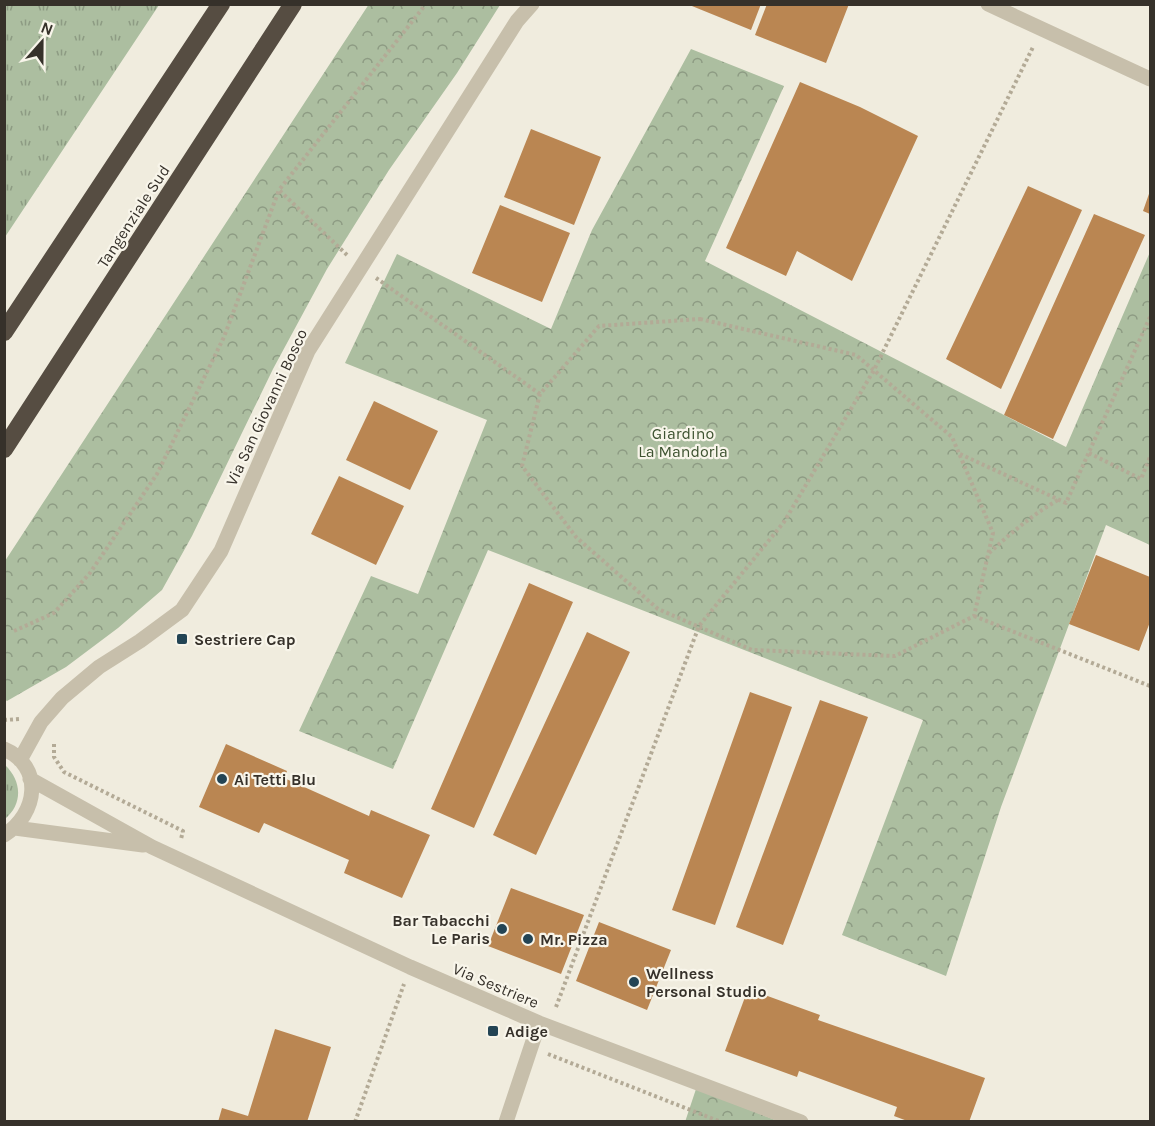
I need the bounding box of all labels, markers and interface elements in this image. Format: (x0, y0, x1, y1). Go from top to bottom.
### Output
north arrow (12, 12, 72, 72)
text: N (38, 18, 56, 39)
street label: Tangenziale Sud (93, 161, 174, 271)
street label: Via San Giovanni Bosco (222, 326, 311, 489)
park label: Giardino La Mandorla (638, 424, 728, 461)
place label: Sestriere Cap (194, 630, 296, 649)
marker: Sestriere Cap (175, 632, 189, 646)
place label: Ai Tetti Blu (234, 770, 316, 789)
marker: Ai Tetti Blu (215, 772, 229, 786)
place label: Bar Tabacchi Le Paris (392, 911, 490, 948)
marker: Bar Tabacchi Le Paris (495, 922, 509, 936)
place label: Mr. Pizza (540, 930, 608, 949)
marker: Mr. Pizza (521, 932, 535, 946)
street label: Via Sestriere (450, 959, 542, 1012)
place label: Wellness Personal Studio (646, 964, 766, 1001)
marker: Wellness Personal Studio (627, 975, 641, 989)
place label: Adige (505, 1022, 548, 1041)
marker: Adige (486, 1024, 500, 1038)

